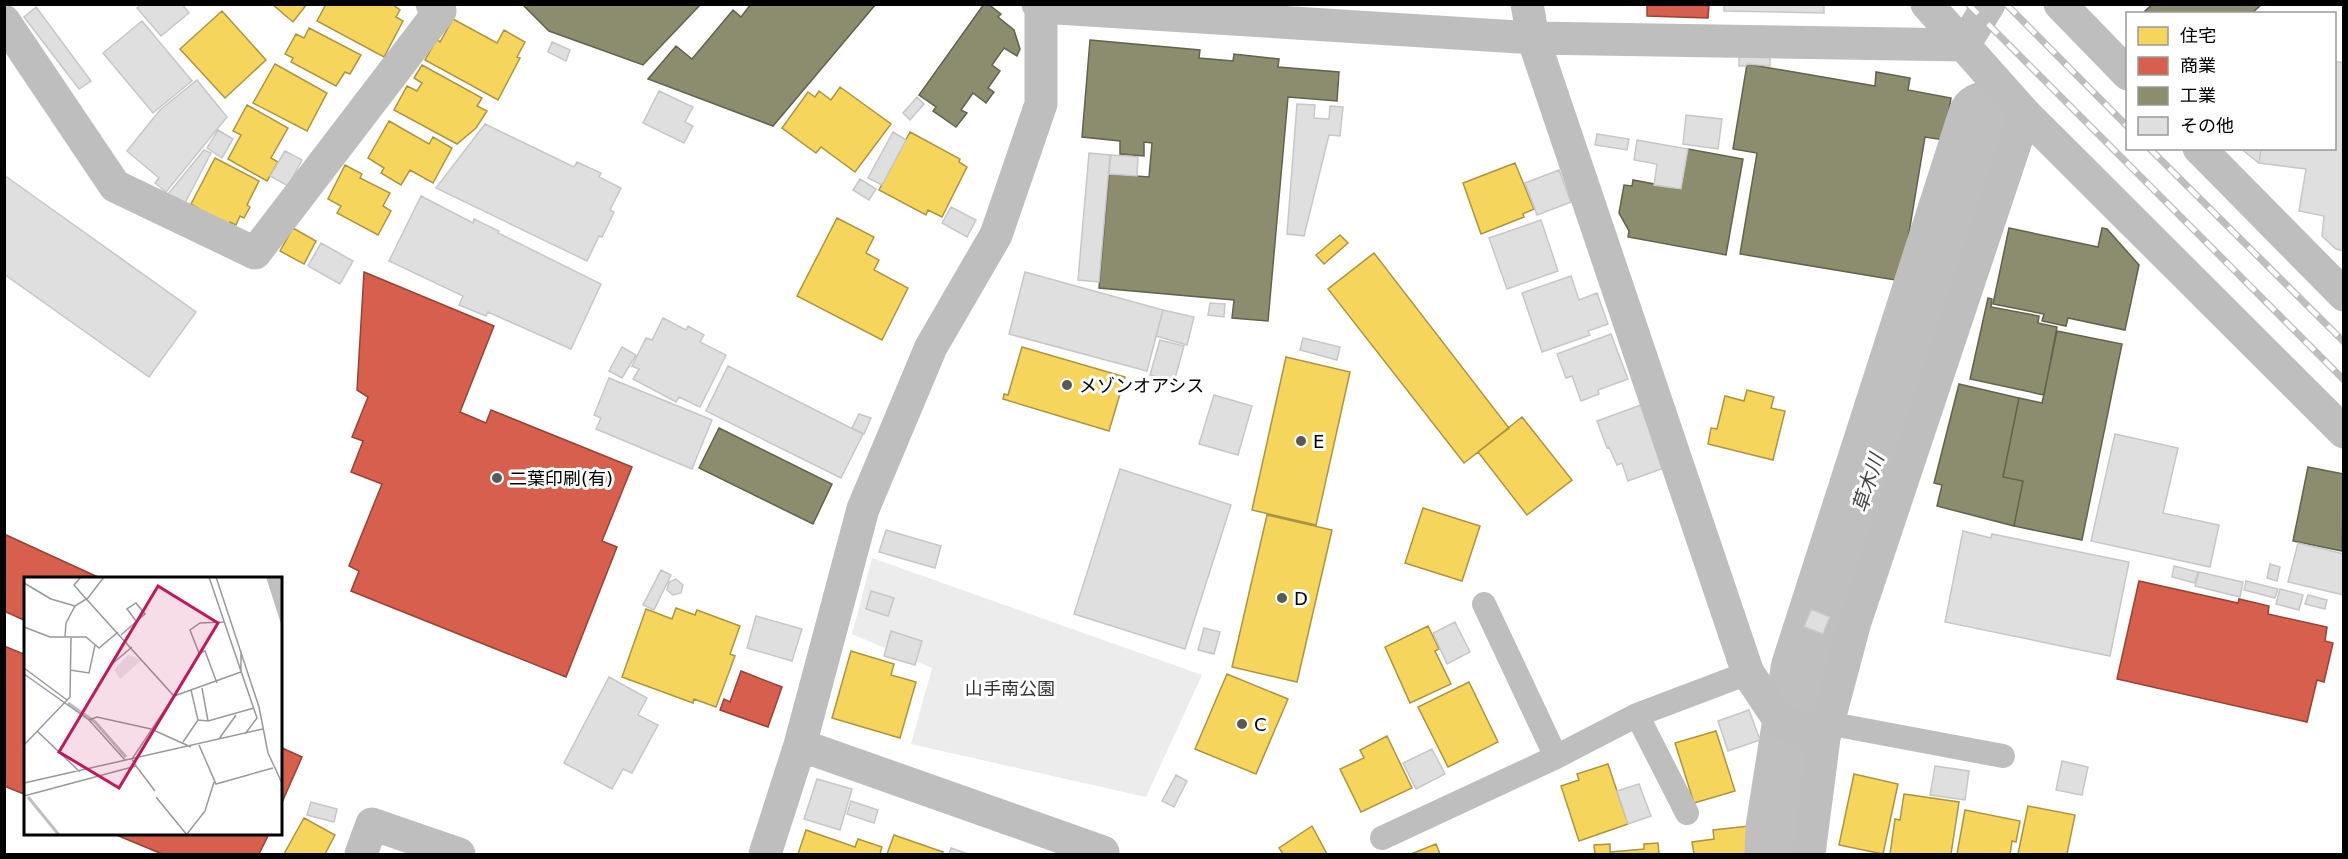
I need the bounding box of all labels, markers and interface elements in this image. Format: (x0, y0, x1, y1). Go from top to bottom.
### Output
legend (2126, 12, 2336, 150)
text: 住宅 (2180, 25, 2216, 46)
text: 商業 (2180, 55, 2216, 76)
text: 工業 (2180, 85, 2216, 106)
text: その他 (2180, 115, 2234, 136)
place label: メゾンオアシス (1079, 375, 1204, 396)
marker: メゾンオアシス (1060, 378, 1074, 392)
place label: E (1313, 431, 1324, 452)
marker: E (1294, 434, 1308, 448)
water label: 草木川 (1847, 449, 1889, 515)
place label: 二葉印刷(有) (509, 468, 613, 489)
marker: 二葉印刷(有) (490, 471, 504, 485)
inset map (24, 577, 282, 835)
place label: D (1294, 588, 1308, 609)
marker: D (1275, 591, 1289, 605)
park label: 山手南公園 (965, 678, 1055, 699)
place label: C (1254, 714, 1267, 735)
marker: C (1235, 717, 1249, 731)

